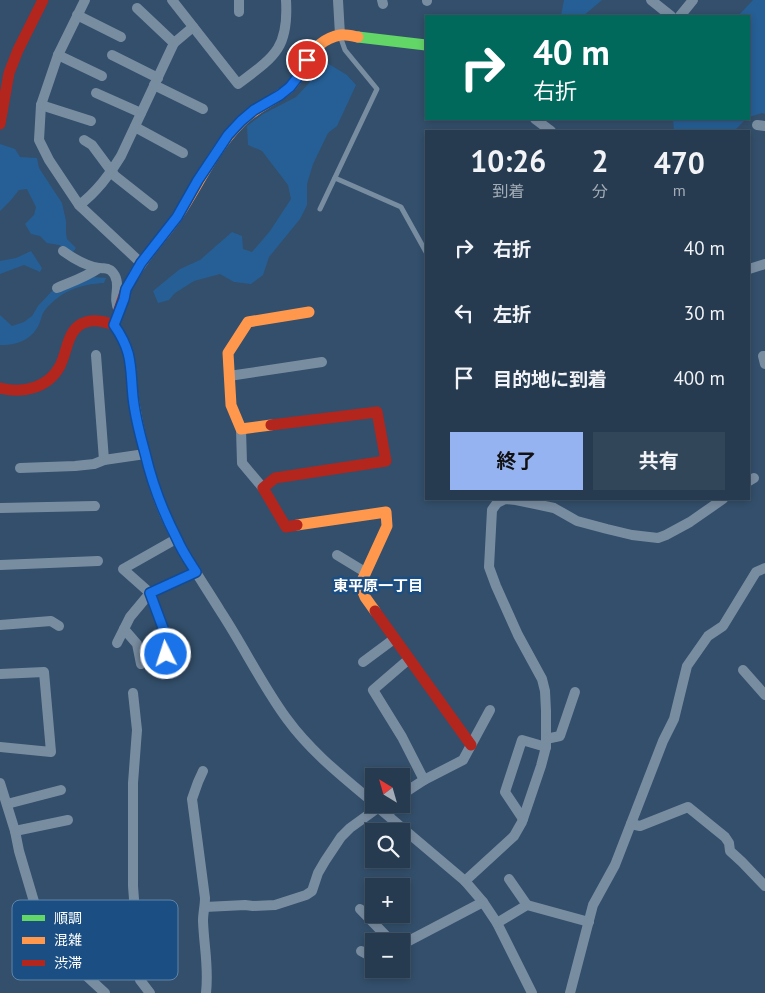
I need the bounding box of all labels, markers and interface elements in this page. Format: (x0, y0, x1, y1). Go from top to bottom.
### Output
text: 40 m (533, 29, 610, 75)
icon: right (450, 35, 515, 100)
pin (286, 39, 328, 81)
icon: arrive (293, 46, 321, 74)
text: 右折 (533, 77, 577, 105)
text: 10:26 (470, 141, 546, 180)
text: 2 (592, 141, 609, 180)
text: 470 (654, 143, 705, 182)
text: m (673, 180, 686, 200)
text: 到着 (492, 181, 524, 201)
text: 分 (592, 181, 608, 201)
icon: right (450, 234, 478, 262)
text: 40 m (684, 236, 725, 260)
text: 右折 (493, 237, 531, 261)
icon: left (450, 299, 478, 327)
text: 30 m (684, 301, 725, 325)
text: 左折 (493, 302, 531, 326)
icon: arrive (450, 364, 478, 392)
text: 400 m (673, 366, 725, 390)
text: 目的地に到着 (493, 367, 607, 391)
button: 終了 (450, 432, 583, 490)
button: 共有 (593, 432, 725, 490)
district label: 東平原一丁目 (333, 576, 423, 595)
position arrow (139, 627, 191, 679)
north arrow (365, 768, 410, 812)
map controls (365, 768, 410, 978)
button: search (365, 823, 410, 868)
button: + (365, 878, 410, 923)
legend (12, 900, 178, 980)
text: 順調 (54, 909, 82, 927)
text: 混雑 (54, 931, 82, 949)
button: − (365, 933, 410, 978)
text: 渋滞 (54, 954, 82, 972)

